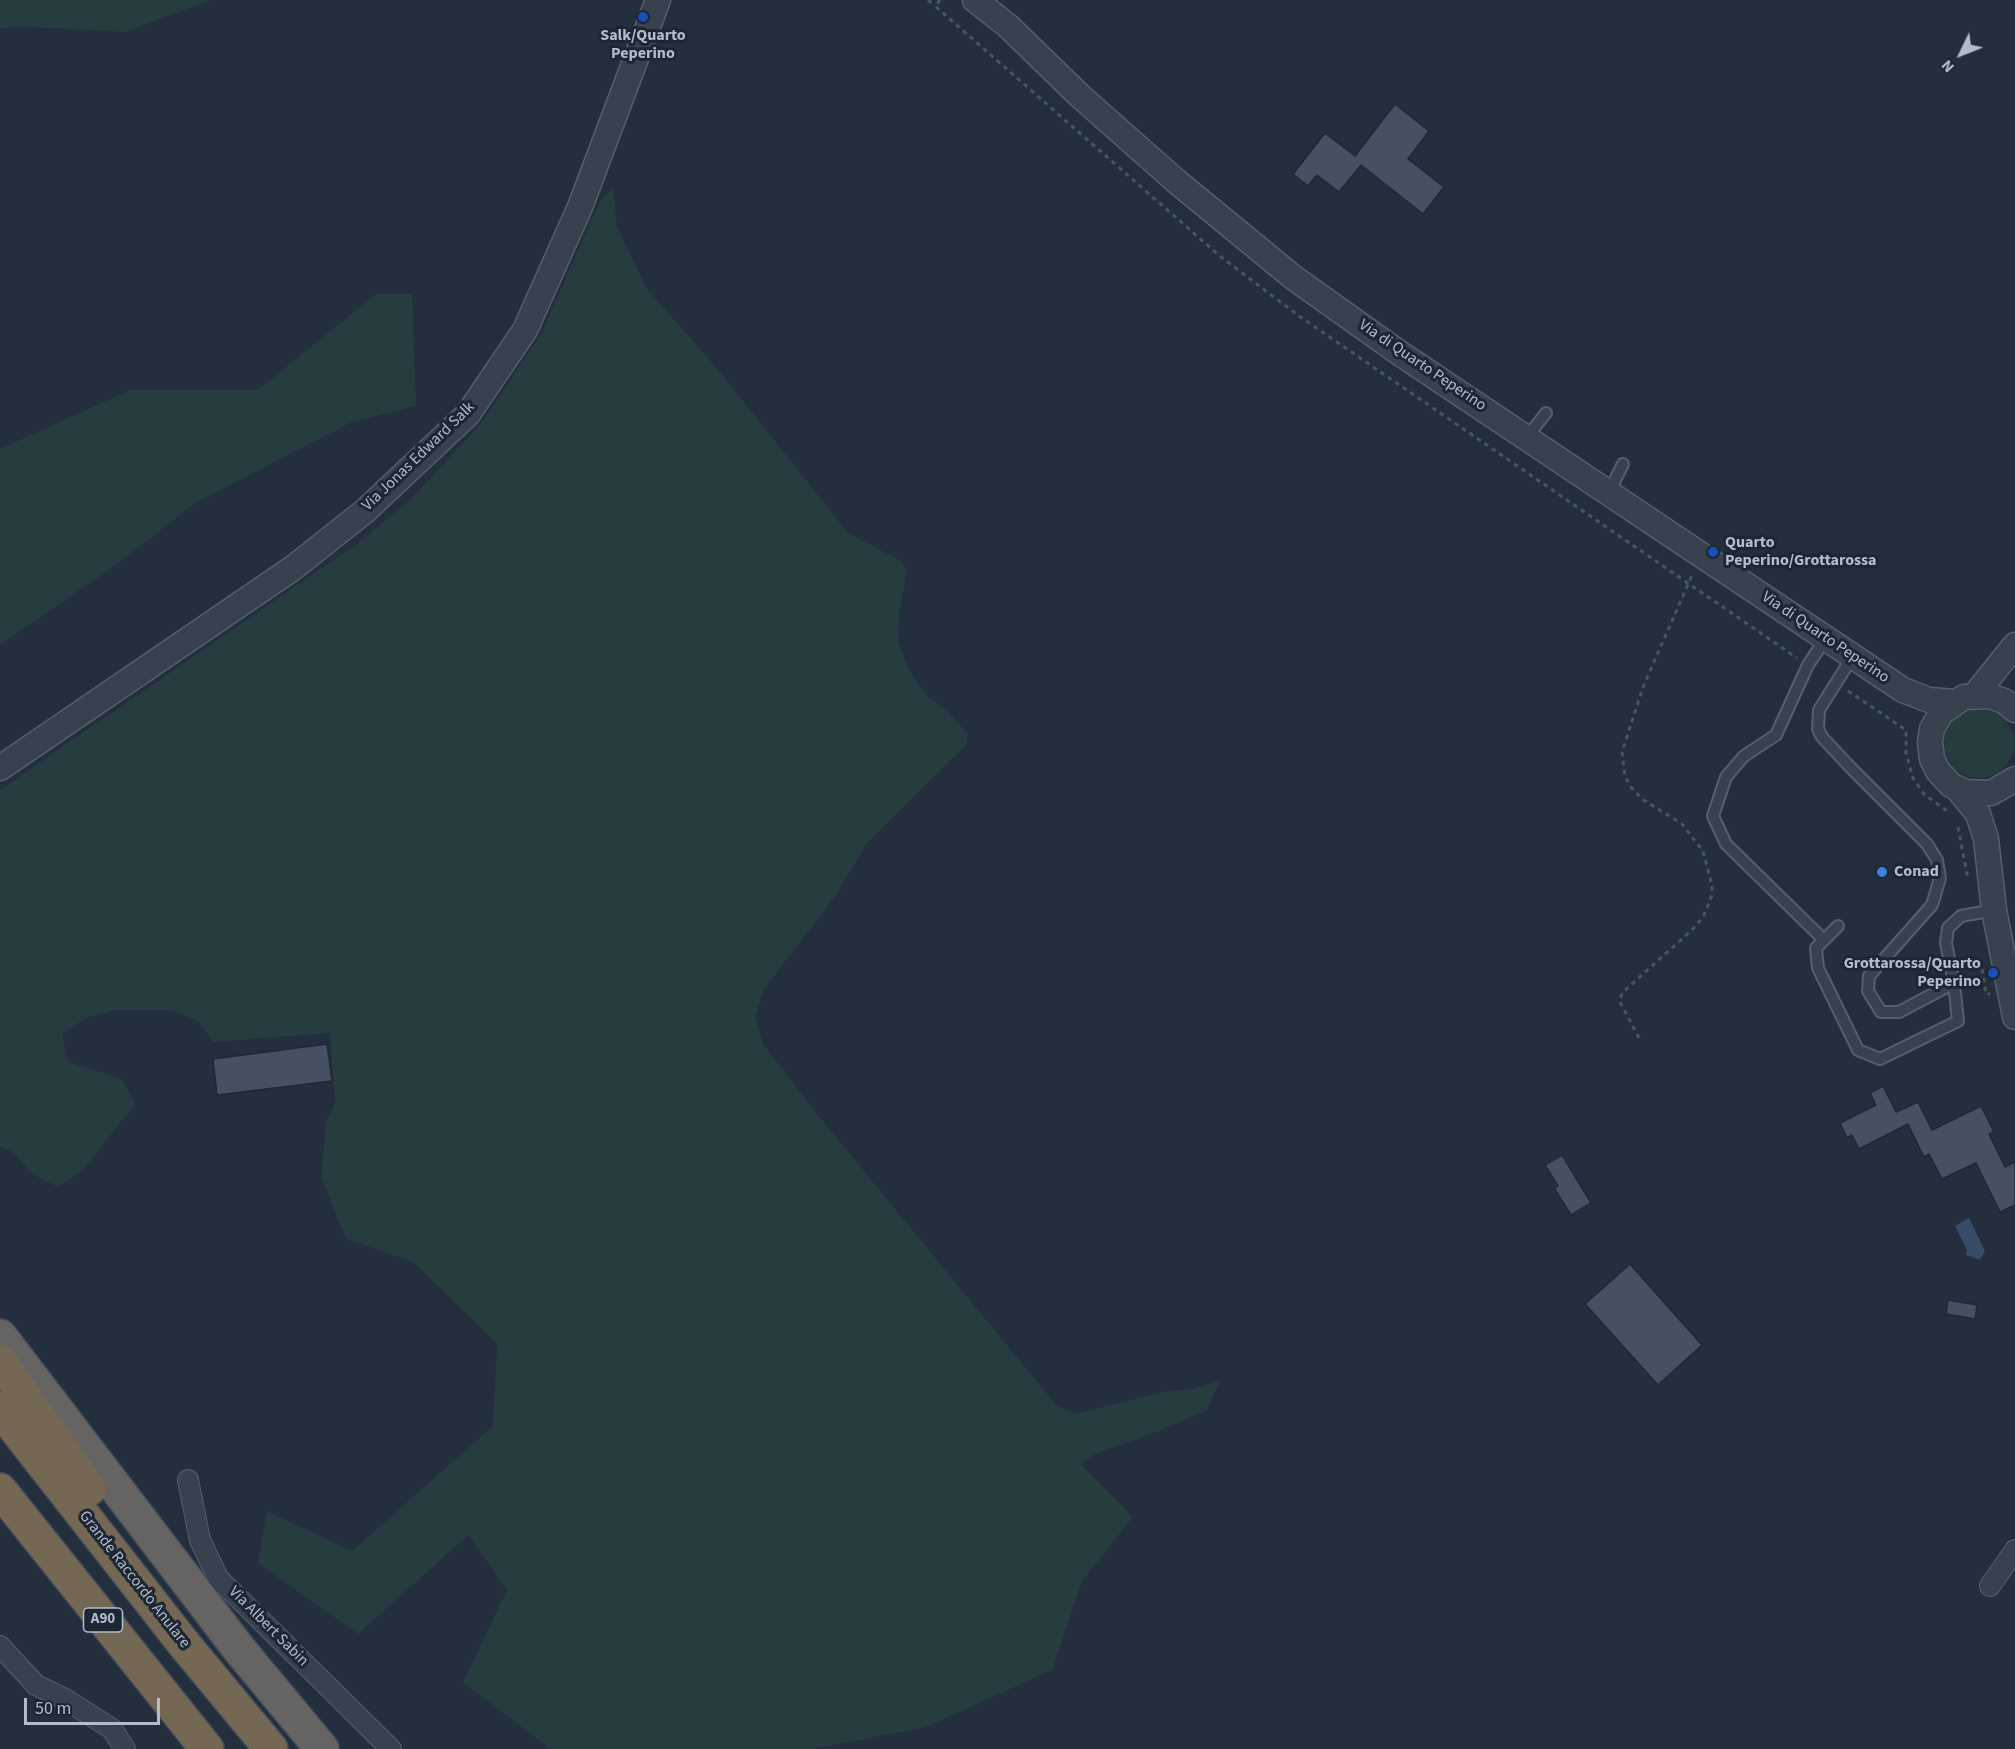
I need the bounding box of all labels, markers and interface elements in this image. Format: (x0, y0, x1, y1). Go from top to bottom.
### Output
marker: Salk/Quarto Peperino (636, 10, 650, 24)
north arrow (1931, 24, 1991, 84)
place label: Salk/Quarto Peperino (600, 26, 686, 64)
text: N (1936, 55, 1960, 78)
street label: Via di Quarto Peperino (1355, 316, 1489, 416)
street label: Via Jonas Edward Salk (359, 398, 479, 516)
place label: Quarto Peperino/Grottarossa (1725, 533, 1877, 571)
marker: Quarto Peperino/Grottarossa (1706, 545, 1720, 559)
street label: Via di Quarto Peperino (1758, 588, 1892, 688)
place label: Conad (1894, 862, 1939, 882)
marker: Conad (1875, 865, 1889, 879)
place label: Grottarossa/Quarto Peperino (1844, 954, 1981, 992)
marker: Grottarossa/Quarto Peperino (1986, 966, 2000, 980)
street label: Grande Raccordo Anulare (74, 1507, 194, 1653)
street label: Via Albert Sabin (224, 1583, 312, 1671)
road number: A90 (84, 1608, 122, 1632)
scale bar (27, 1686, 164, 1724)
text: 50 m (35, 1696, 71, 1721)

